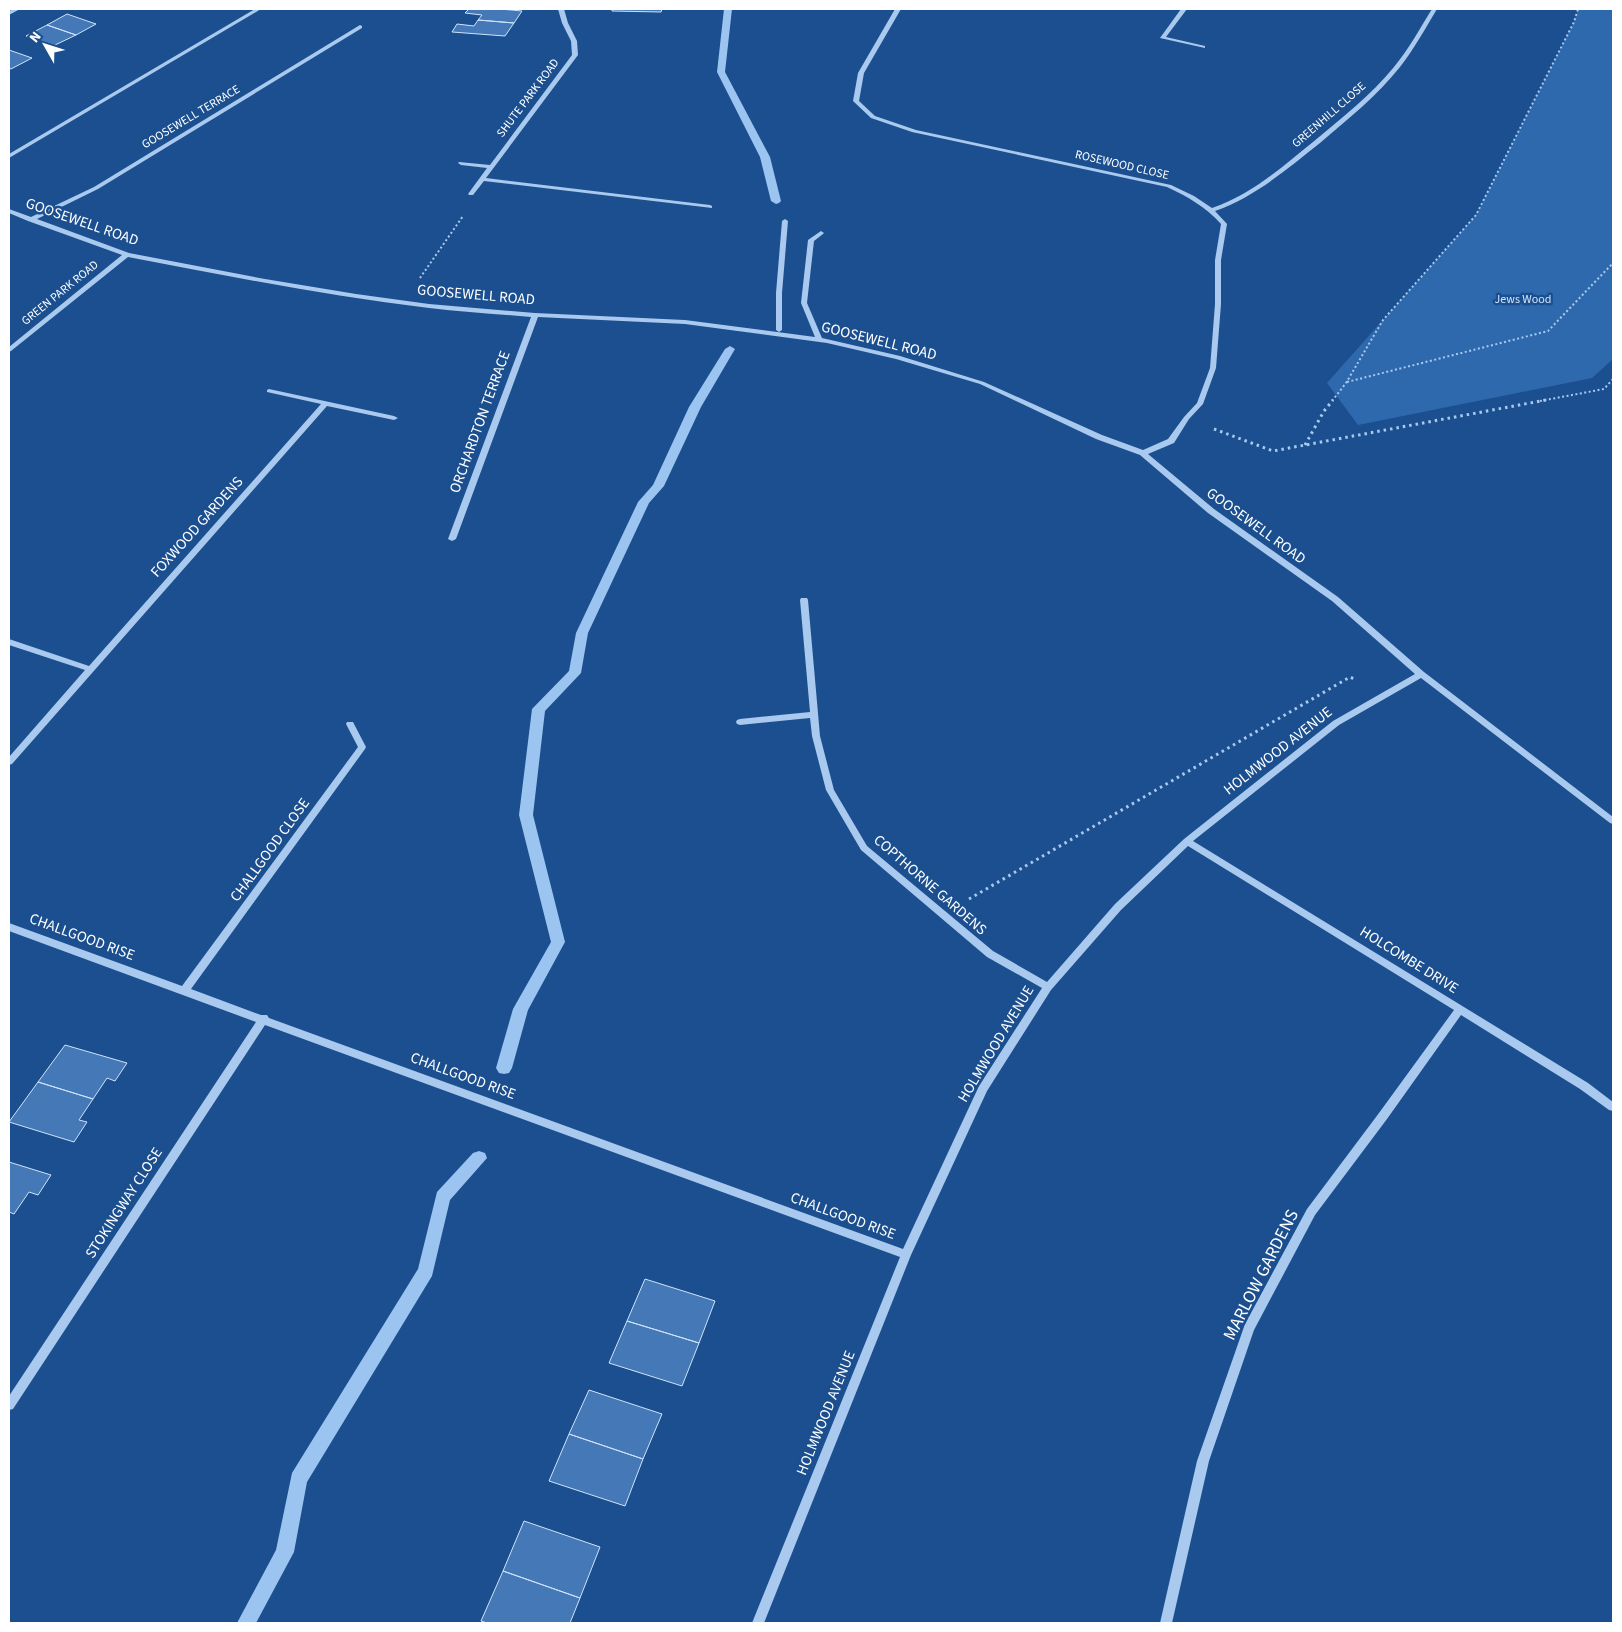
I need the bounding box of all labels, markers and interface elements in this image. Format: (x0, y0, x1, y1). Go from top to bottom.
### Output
north arrow (20, 20, 70, 70)
text: N (25, 28, 46, 47)
street label: SHUTE PARK ROAD (493, 55, 563, 141)
street label: GREENHILL CLOSE (1288, 78, 1370, 152)
street label: GOOSEWELL TERRACE (139, 81, 243, 153)
street label: ROSEWOOD CLOSE (1073, 146, 1171, 184)
street label: GOOSEWELL ROAD (23, 193, 141, 251)
street label: GREEN PARK ROAD (18, 257, 102, 329)
street label: GOOSEWELL ROAD (416, 279, 536, 311)
park label: Jews Wood (1495, 291, 1551, 308)
street label: GOOSEWELL ROAD (819, 317, 939, 365)
street label: ORCHARDTON TERRACE (444, 348, 516, 496)
street label: FOXWOOD GARDENS (146, 472, 248, 582)
street label: GOOSEWELL ROAD (1202, 483, 1310, 569)
street label: HOLMWOOD AVENUE (1219, 702, 1337, 800)
street label: CHALLGOOD CLOSE (225, 794, 315, 906)
street label: COPTHORNE GARDENS (869, 830, 991, 940)
street label: CHALLGOOD RISE (26, 908, 138, 966)
street label: HOLCOMBE DRIVE (1356, 921, 1462, 999)
street label: HOLMWOOD AVENUE (953, 982, 1039, 1106)
street label: CHALLGOOD RISE (407, 1047, 519, 1105)
street label: STOKINGWAY CLOSE (80, 1143, 168, 1262)
street label: CHALLGOOD RISE (787, 1187, 899, 1245)
street label: MARLOW GARDENS (1217, 1205, 1305, 1345)
street label: HOLMWOOD AVENUE (791, 1347, 861, 1478)

